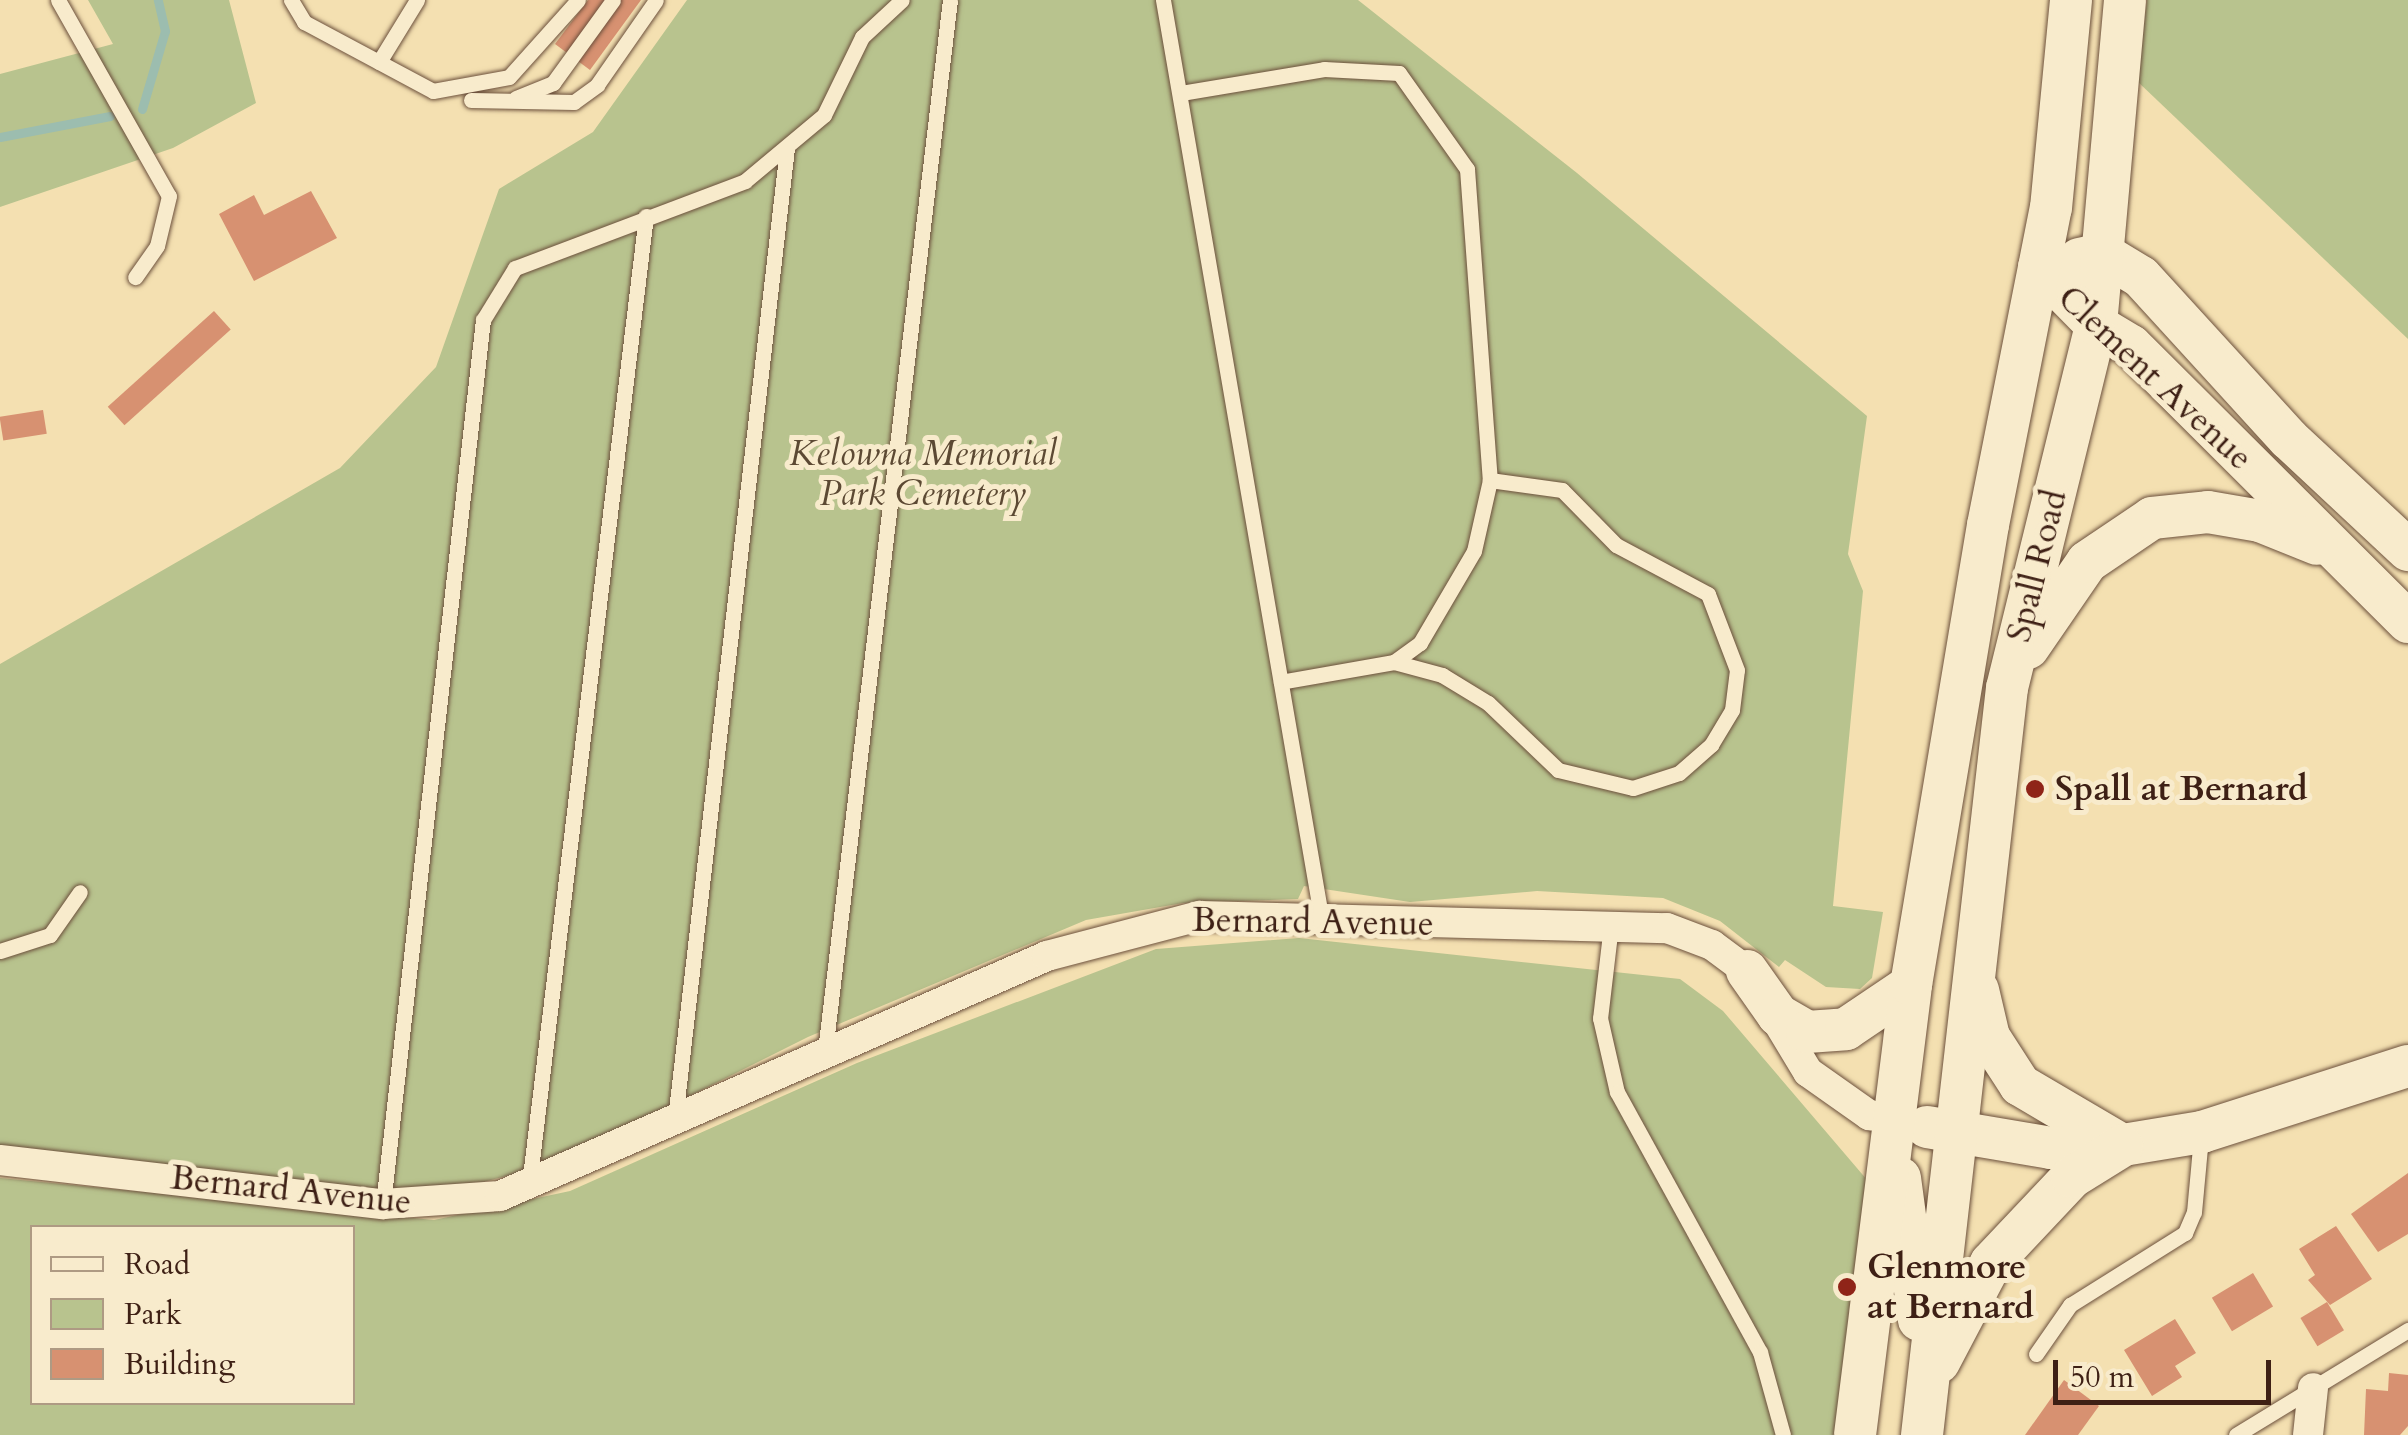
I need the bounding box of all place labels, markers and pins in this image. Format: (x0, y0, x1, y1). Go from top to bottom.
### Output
place label: Spall at Bernard (2055, 768, 2308, 810)
marker: Spall at Bernard (2024, 778, 2046, 800)
place label: Glenmore at Bernard (1867, 1246, 2034, 1328)
marker: Glenmore at Bernard (1836, 1276, 1858, 1298)

